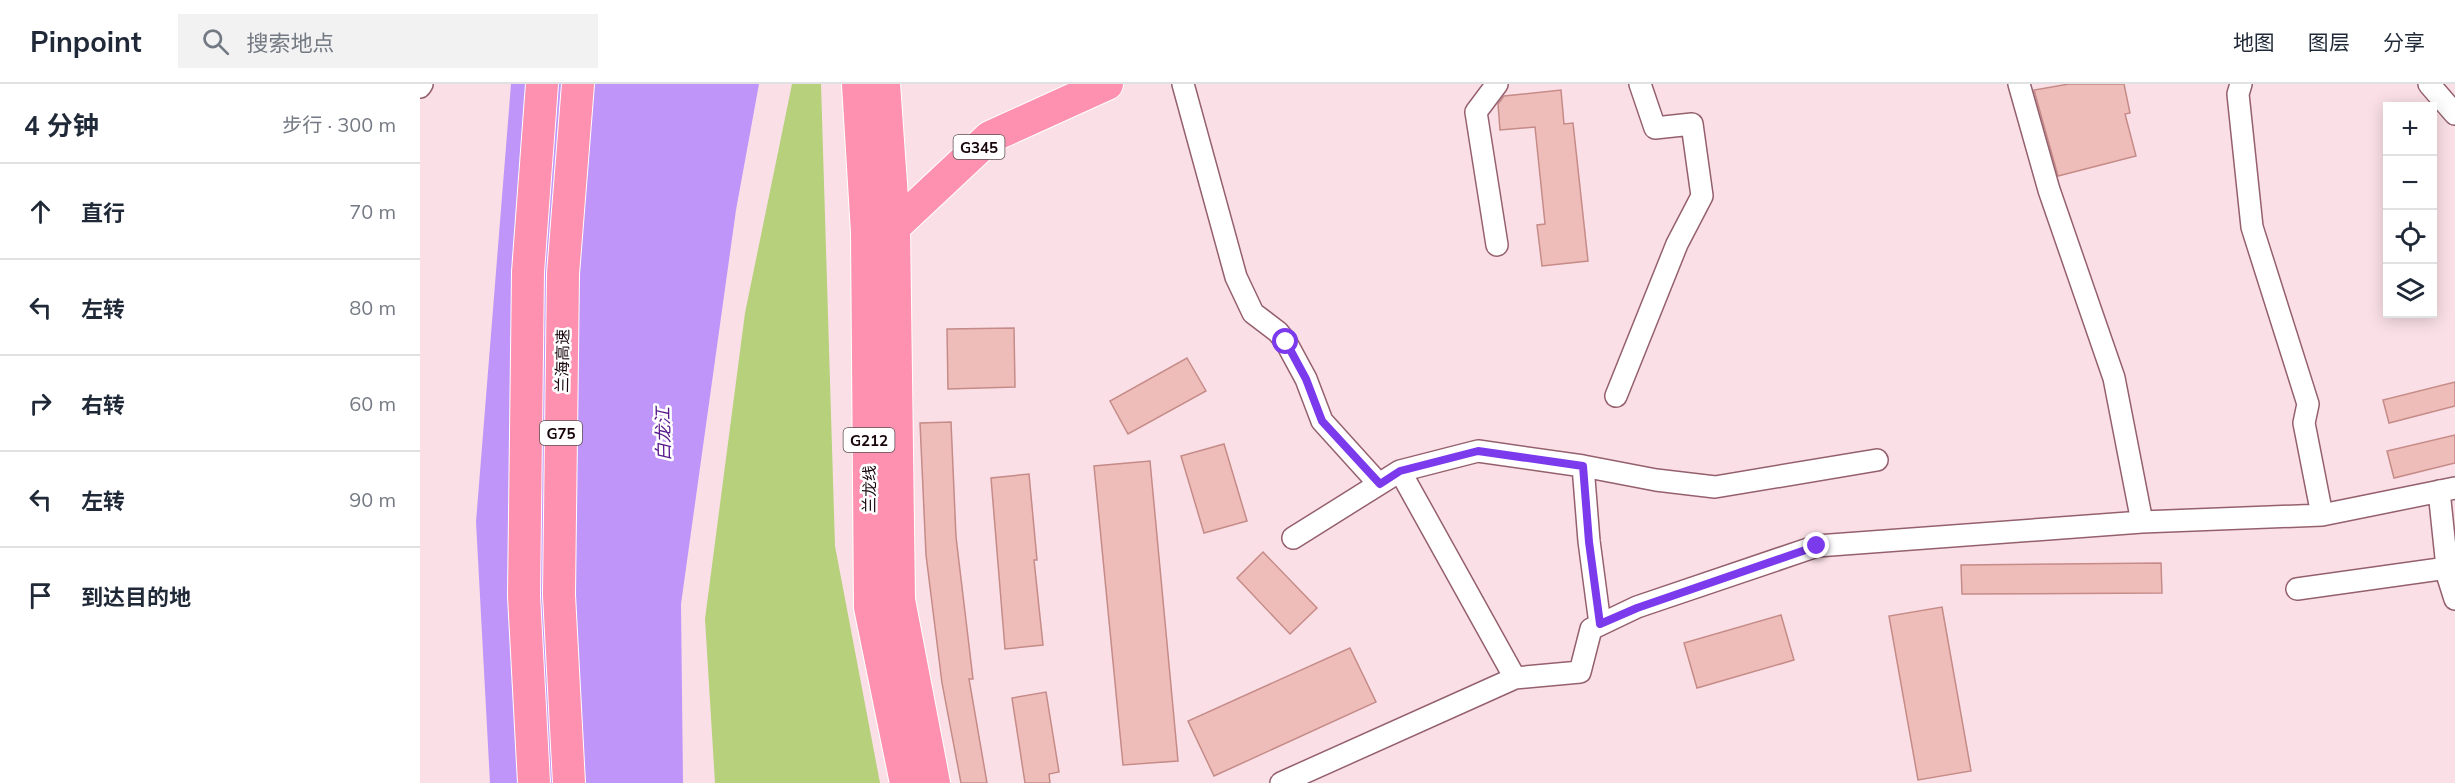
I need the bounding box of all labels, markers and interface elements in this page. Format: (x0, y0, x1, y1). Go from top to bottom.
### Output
search box (178, 14, 598, 68)
text: Pinpoint (30, 24, 142, 59)
icon: search (199, 25, 232, 58)
text: 搜索地点 (247, 29, 335, 57)
text: 地图 (2233, 29, 2275, 55)
text: 图层 (2308, 29, 2350, 55)
text: 分享 (2383, 29, 2425, 55)
map controls (2383, 102, 2437, 318)
button: + (2383, 102, 2437, 156)
text: 4 分钟 (24, 109, 99, 142)
text: 步行 · 300 m (282, 112, 396, 137)
road number: G345 (954, 135, 1004, 159)
button: − (2383, 156, 2437, 210)
icon: ahead (24, 195, 57, 228)
text: 直行 (81, 199, 125, 227)
text: 70 m (349, 199, 396, 224)
button: locate (2383, 210, 2437, 264)
button: layers (2383, 264, 2437, 318)
icon: left (24, 291, 57, 324)
text: 左转 (81, 295, 125, 323)
text: 80 m (349, 295, 396, 320)
route start (1272, 328, 1298, 354)
street label: 兰海高速 (551, 329, 573, 393)
icon: right (24, 387, 57, 420)
text: 右转 (81, 391, 125, 419)
text: 60 m (349, 391, 396, 416)
water label: 白龙江 (651, 405, 675, 461)
road number: G75 (540, 421, 582, 445)
road number: G212 (844, 428, 894, 452)
street label: 兰龙线 (859, 465, 879, 513)
icon: left (24, 483, 57, 516)
text: 左转 (81, 487, 125, 515)
text: 90 m (349, 487, 396, 512)
route end (1803, 532, 1829, 558)
icon: arrive (24, 579, 57, 612)
text: 到达目的地 (81, 583, 191, 611)

